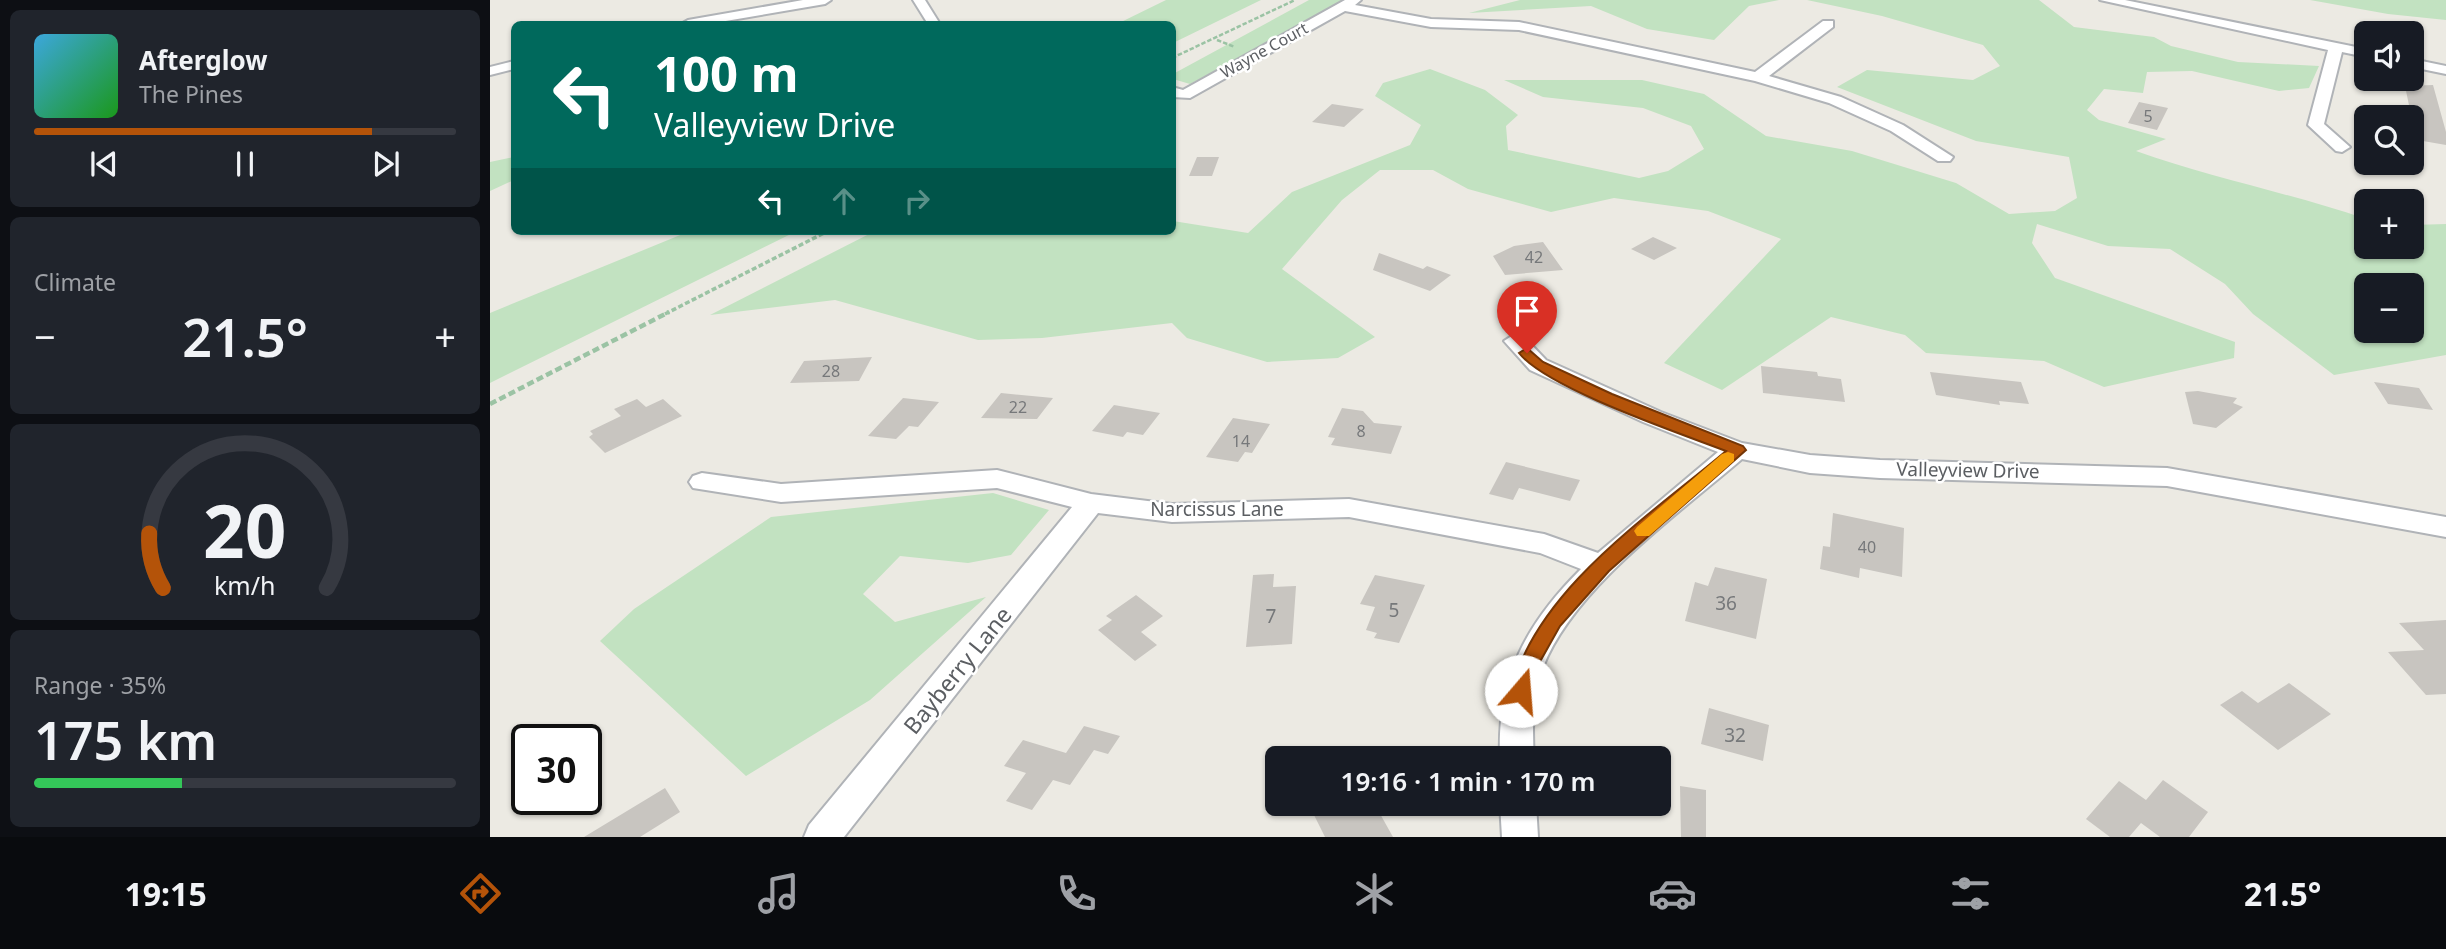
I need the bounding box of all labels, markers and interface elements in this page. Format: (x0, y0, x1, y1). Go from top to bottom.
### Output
street label: Wayne Court (1216, 17, 1312, 83)
map controls (2354, 21, 2424, 343)
button: sound (2354, 21, 2424, 91)
text: 100 m (654, 40, 799, 106)
text: Afterglow (139, 42, 267, 78)
icon: left (539, 49, 630, 140)
text: The Pines (139, 78, 243, 110)
text: Valleyview Drive (654, 103, 895, 146)
house number: 5 (2143, 105, 2153, 127)
button: search (2354, 105, 2424, 175)
icon: previous (85, 145, 123, 183)
icon: pause (226, 145, 264, 183)
icon: next (367, 145, 405, 183)
icon: left (752, 182, 790, 220)
icon: ahead (825, 182, 863, 220)
icon: right (898, 182, 936, 220)
button: + (2354, 189, 2424, 259)
house number: 42 (1525, 246, 1543, 268)
text: Climate (34, 266, 116, 298)
button: − (2354, 273, 2424, 343)
pin (1497, 281, 1557, 353)
icon: arrive (1508, 292, 1546, 330)
text: 21.5° (182, 301, 308, 372)
text: − (34, 310, 56, 362)
text: + (434, 310, 456, 362)
house number: 28 (822, 360, 840, 382)
house number: 22 (1009, 396, 1027, 418)
house number: 8 (1356, 420, 1366, 442)
house number: 14 (1232, 430, 1250, 452)
street label: Valleyview Drive (1896, 456, 2040, 484)
text: 20 (203, 480, 287, 579)
street label: Narcissus Lane (1150, 496, 1284, 522)
house number: 40 (1858, 536, 1876, 558)
text: km/h (214, 568, 276, 602)
house number: 36 (1715, 590, 1737, 616)
house number: 5 (1389, 597, 1399, 623)
street label: Bayberry Lane (896, 599, 1018, 741)
house number: 7 (1266, 603, 1276, 629)
position arrow (1484, 654, 1558, 728)
text: Range · 35% (34, 669, 166, 701)
text: 175 km (34, 704, 217, 775)
house number: 32 (1724, 722, 1746, 748)
speed limit sign: 30 (511, 724, 602, 815)
text: 19:16 · 1 min · 170 m (1341, 763, 1595, 799)
icon: directions (456, 869, 505, 918)
icon: music (754, 869, 803, 918)
icon: phone (1052, 869, 1101, 918)
icon: climate (1350, 869, 1399, 918)
icon: car (1648, 869, 1697, 918)
icon: filters (1946, 869, 1995, 918)
text: 19:15 (125, 872, 207, 915)
text: 21.5° (2244, 872, 2321, 915)

